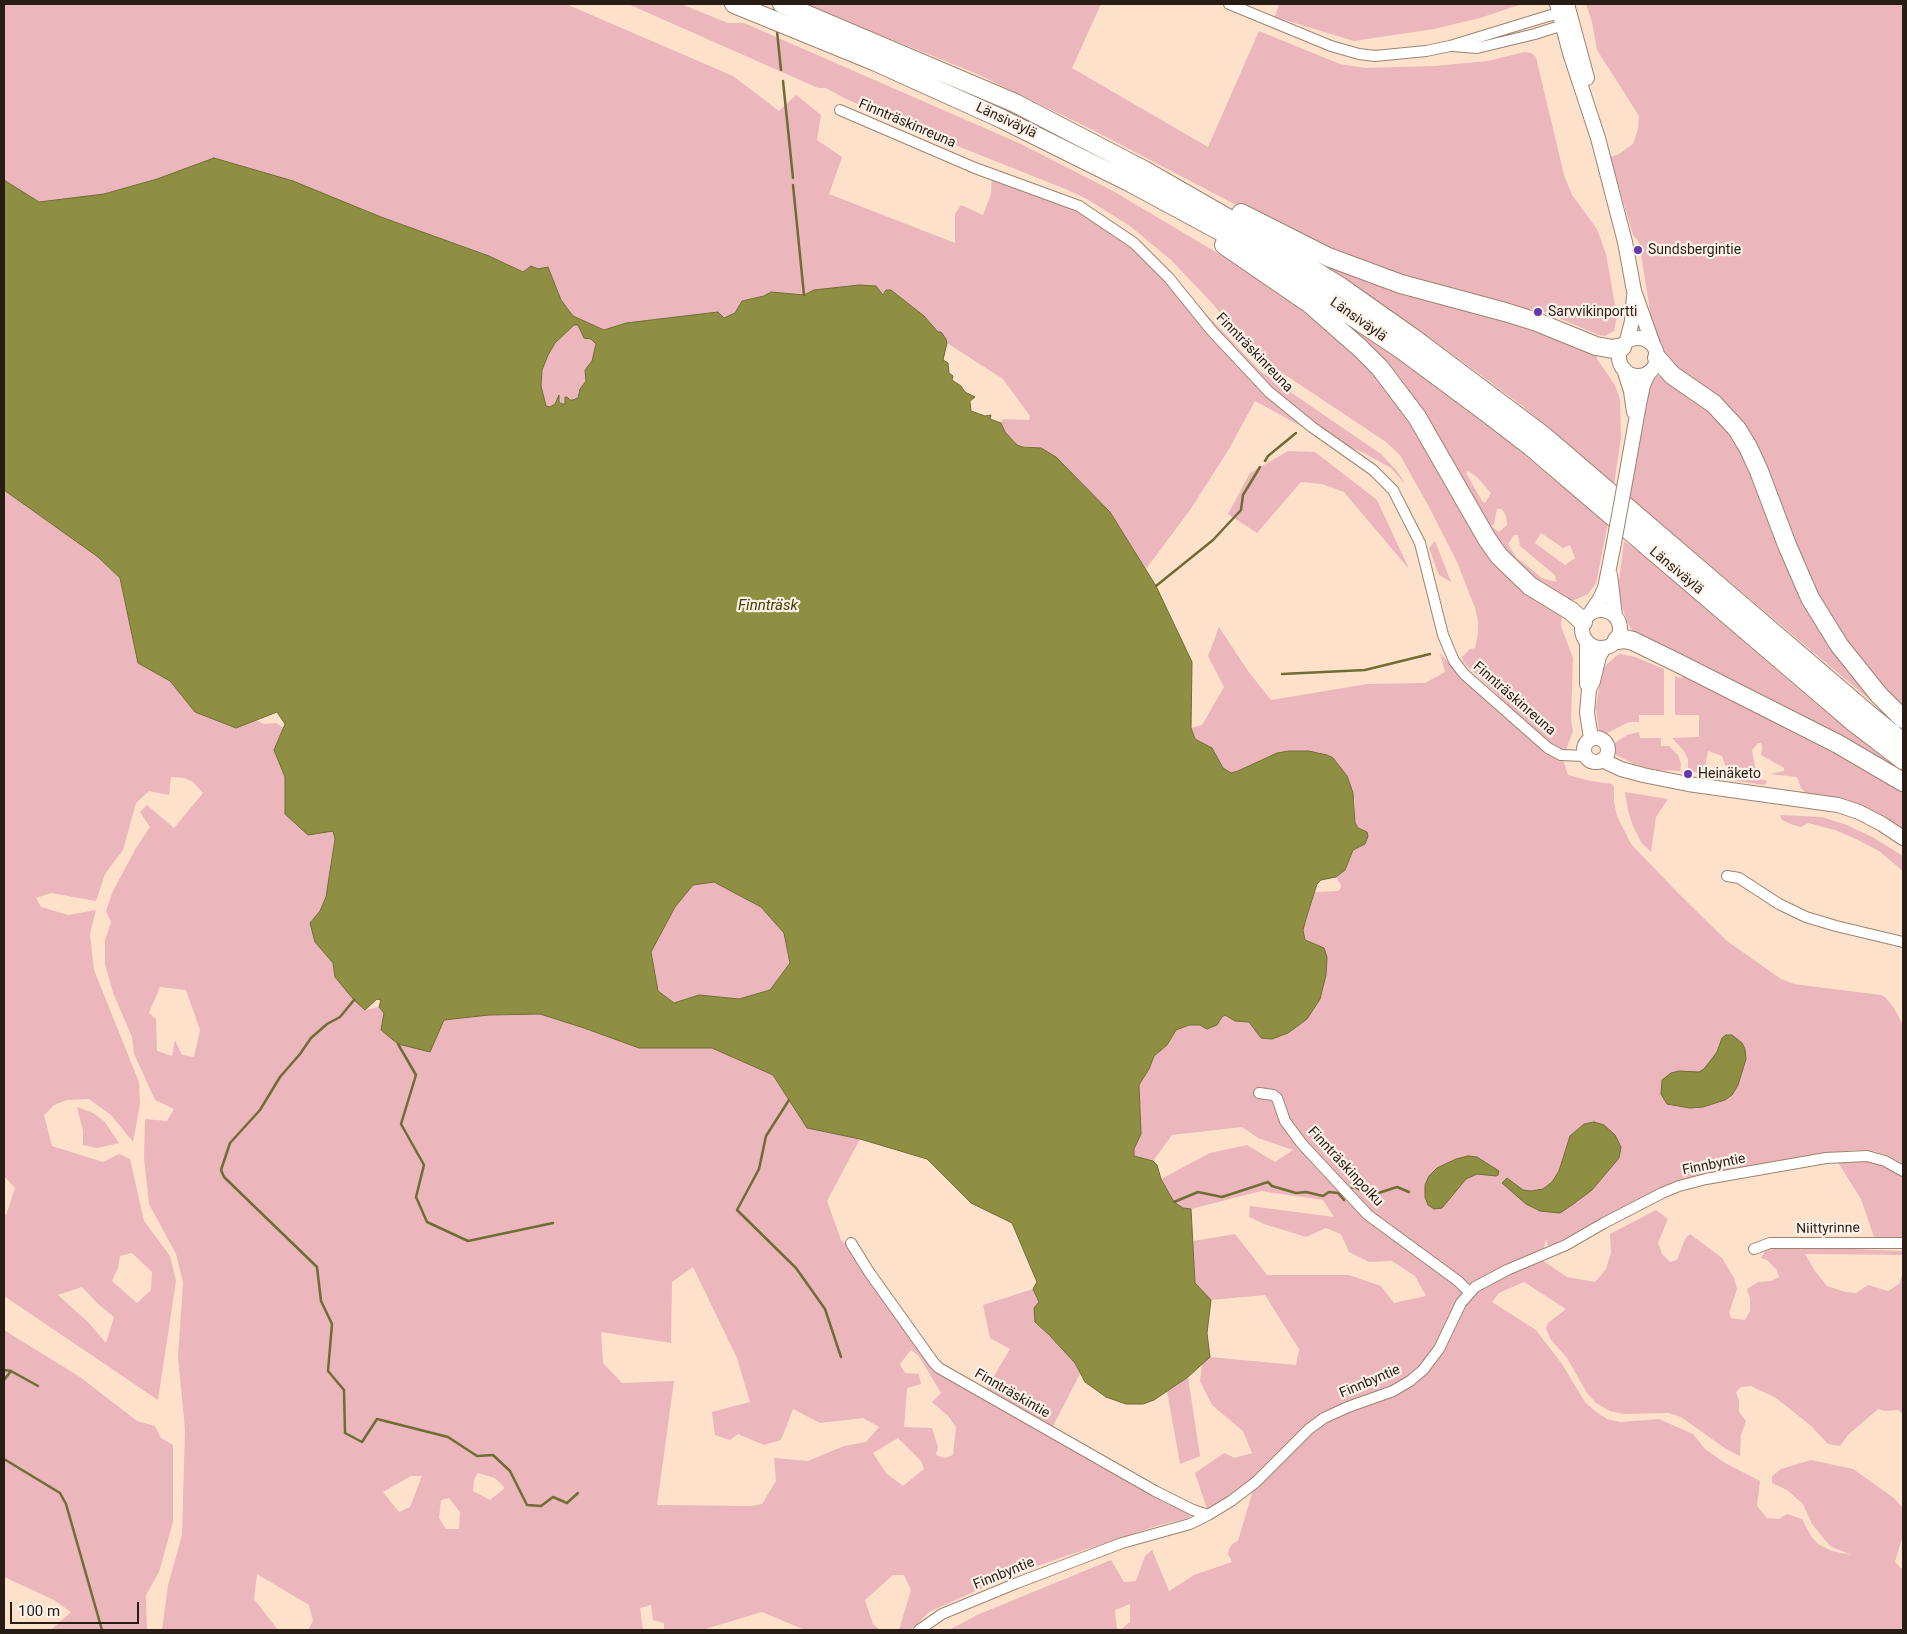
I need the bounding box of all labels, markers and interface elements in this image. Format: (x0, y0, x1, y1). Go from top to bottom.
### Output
street label: Finnträskinreuna (856, 96, 958, 152)
street label: Länsiväylä (973, 100, 1039, 142)
place label: Sundsbergintie (1648, 242, 1741, 258)
marker: Sundsbergintie (1632, 244, 1644, 256)
street label: Länsiväylä (1326, 294, 1390, 346)
place label: Sarvvikinportti (1548, 304, 1637, 320)
marker: Sarvvikinportti (1532, 306, 1544, 318)
street label: Finnträskinreuna (1212, 310, 1296, 396)
street label: Länsiväylä (1646, 544, 1706, 598)
water label: Finnträsk (738, 597, 798, 615)
street label: Finnträskinreuna (1469, 659, 1559, 739)
place label: Heinäketo (1698, 766, 1761, 782)
marker: Heinäketo (1682, 768, 1694, 780)
street label: Finnträskinpolku (1304, 1124, 1386, 1210)
street label: Finnbyntie (1681, 1151, 1747, 1179)
street label: Niittyrinne (1796, 1220, 1860, 1238)
street label: Finnbyntie (1337, 1362, 1403, 1402)
street label: Finnträskintie (971, 1366, 1053, 1422)
street label: Finnbyntie (971, 1554, 1037, 1594)
scale bar (12, 1592, 141, 1624)
text: 100 m (18, 1602, 60, 1620)

